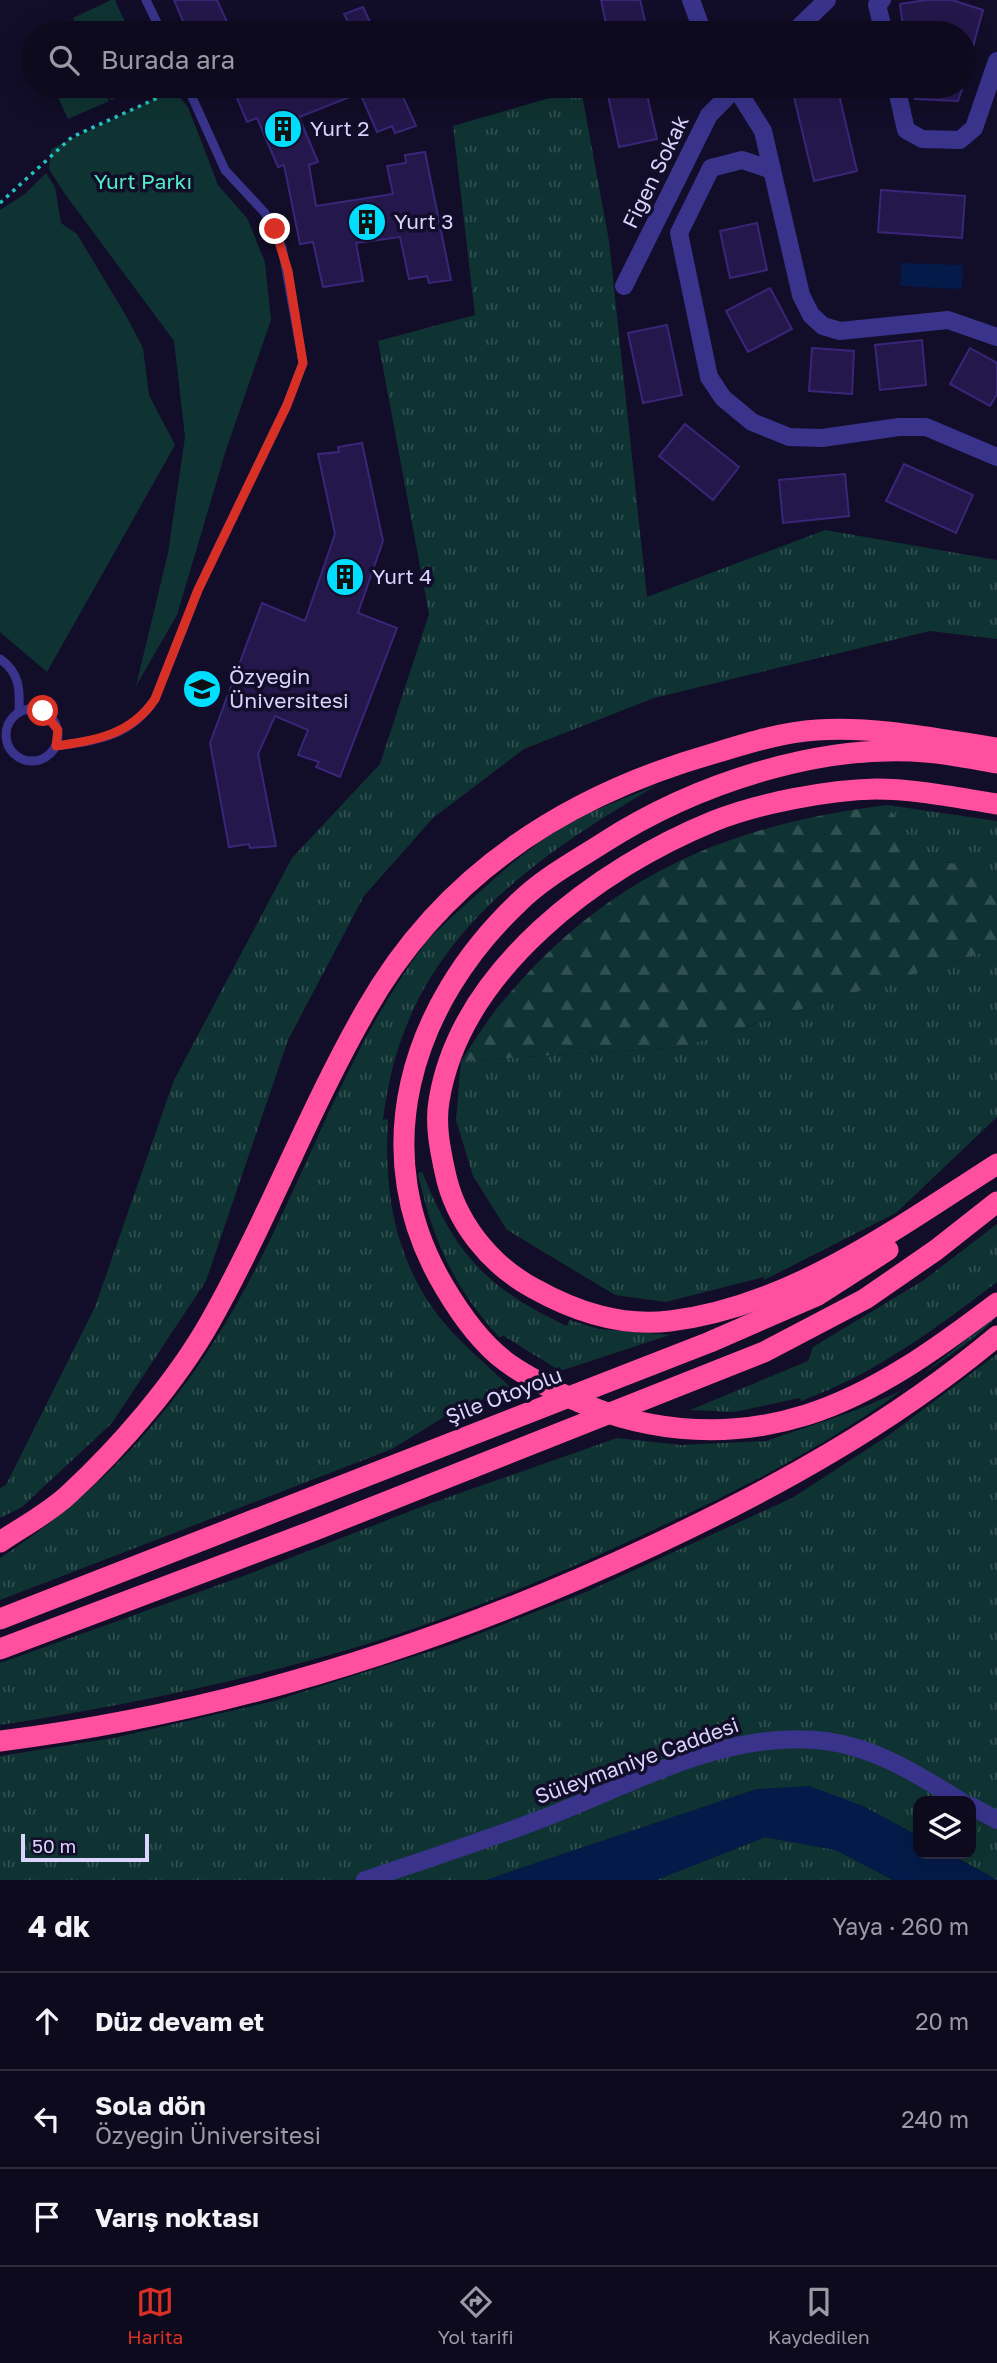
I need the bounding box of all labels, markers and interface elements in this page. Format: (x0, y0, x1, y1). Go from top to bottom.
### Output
search box (21, 21, 976, 98)
icon: search (45, 41, 83, 79)
text: Burada ara (101, 44, 235, 75)
building icon: Yurt 2 (262, 108, 304, 150)
street label: Figen Sokak (616, 111, 694, 232)
place label: Yurt 2 (310, 115, 369, 141)
park label: Yurt Parkı (94, 168, 192, 194)
building icon: Yurt 3 (346, 201, 388, 243)
place label: Yurt 3 (394, 208, 453, 234)
route end (259, 213, 290, 244)
building icon: Yurt 4 (324, 556, 366, 598)
place label: Yurt 4 (372, 563, 432, 589)
place label: Özyeğin Üniversitesi (229, 663, 349, 713)
school or university icon: Özyeğin Üniversitesi (181, 668, 223, 710)
route start (27, 695, 58, 726)
street label: Şile Otoyolu (442, 1361, 565, 1429)
street label: Süleymaniye Caddesi (531, 1711, 742, 1809)
map controls (913, 1796, 976, 1859)
button: layers (913, 1796, 976, 1859)
scale bar (21, 1831, 149, 1863)
text: 50 m (32, 1834, 76, 1857)
text: 4 dk (28, 1908, 90, 1944)
text: Yaya · 260 m (832, 1912, 969, 1940)
icon: ahead (28, 2002, 66, 2040)
text: Düz devam et (95, 2006, 264, 2037)
text: 20 m (915, 2007, 969, 2035)
text: Sola dön (95, 2090, 206, 2121)
icon: left (28, 2100, 66, 2138)
text: 240 m (901, 2105, 969, 2133)
text: Özyeğin Üniversitesi (95, 2121, 321, 2149)
icon: arrive (28, 2198, 66, 2236)
text: Varış noktası (95, 2202, 259, 2233)
tab: Harita (127, 2283, 183, 2348)
tab: Yol tarifi (438, 2283, 514, 2348)
tab: Kaydedilen (768, 2283, 870, 2348)

